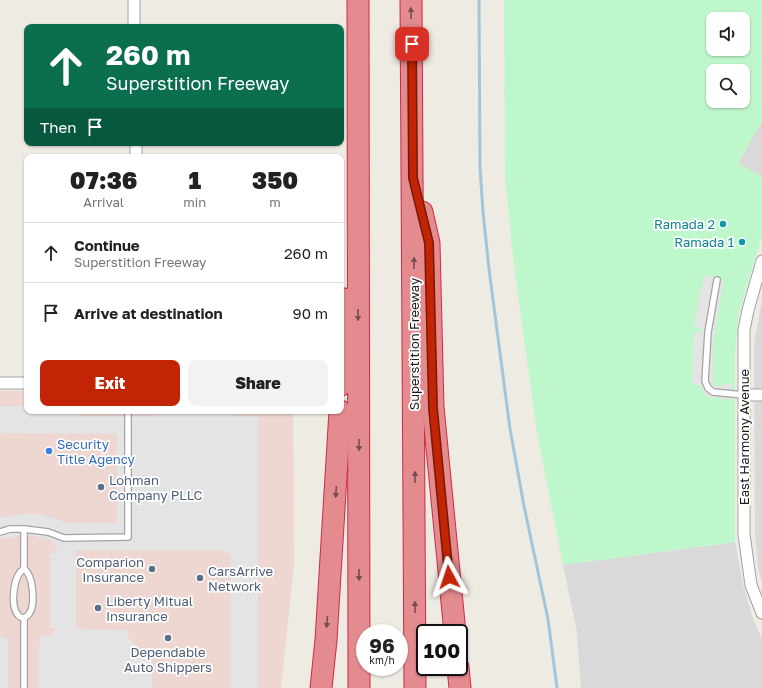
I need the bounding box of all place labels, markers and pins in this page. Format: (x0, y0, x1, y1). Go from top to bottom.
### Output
pin (395, 27, 429, 61)
place label: Ramada 2 (654, 216, 715, 232)
marker: Ramada 2 (718, 219, 728, 229)
place label: Ramada 1 (674, 234, 734, 250)
marker: Ramada 1 (737, 237, 747, 247)
place label: Security Title Agency (57, 436, 135, 467)
marker: Security Title Agency (44, 446, 54, 456)
place label: Lohman Company PLLC (109, 472, 203, 503)
marker: Lohman Company PLLC (96, 482, 106, 492)
place label: Comparion Insurance (76, 554, 144, 585)
place label: CarsArrive Network (208, 563, 273, 594)
marker: Comparion Insurance (147, 564, 157, 574)
marker: CarsArrive Network (195, 573, 205, 583)
place label: Liberty Mitual Insurance (106, 593, 193, 624)
marker: Liberty Mitual Insurance (93, 603, 103, 613)
marker: Dependable Auto Shippers (163, 633, 173, 643)
place label: Dependable Auto Shippers (124, 644, 212, 675)

